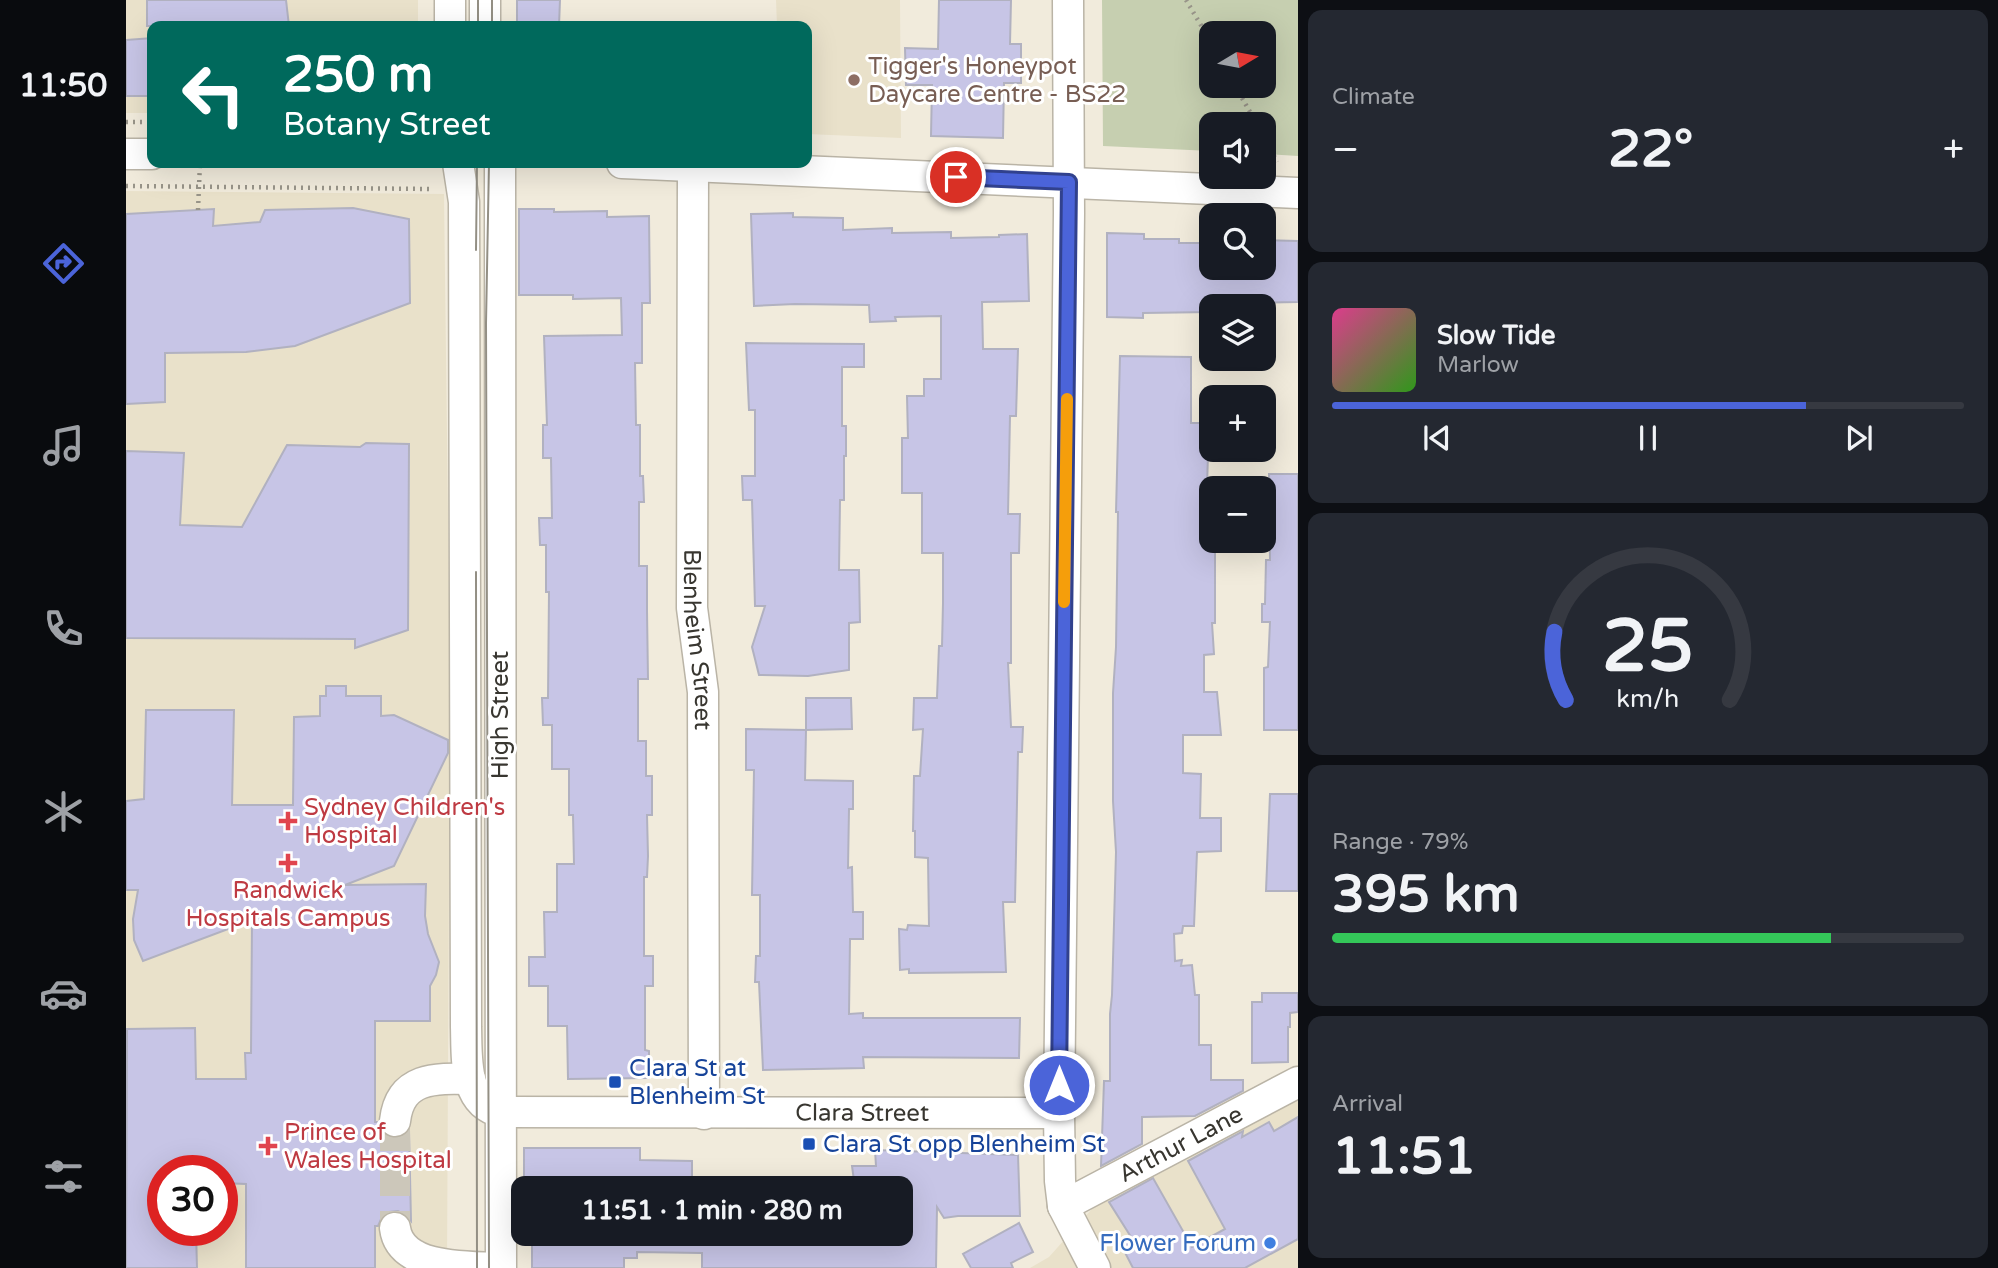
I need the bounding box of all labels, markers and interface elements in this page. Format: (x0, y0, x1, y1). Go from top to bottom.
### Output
north arrow (1199, 21, 1276, 98)
map controls (1199, 21, 1276, 553)
text: 250 m (283, 46, 433, 105)
icon: left (168, 49, 259, 140)
place label: Tigger's Honeypot Daycare Centre - BS22 (868, 52, 1126, 109)
text: 11:50 (19, 67, 107, 105)
marker: Tigger's Honeypot Daycare Centre - BS22 (846, 72, 862, 88)
text: Climate (1332, 83, 1415, 111)
text: Botany Street (283, 106, 491, 144)
button: sound (1199, 112, 1276, 189)
text: 22° (1608, 118, 1693, 181)
text: − (1332, 127, 1359, 173)
text: + (1943, 127, 1964, 173)
pin (926, 147, 986, 207)
icon: arrive (937, 158, 975, 196)
button: search (1199, 203, 1276, 280)
icon: directions (39, 239, 88, 288)
button: layers (1199, 294, 1276, 371)
text: Slow Tide (1437, 320, 1555, 351)
text: Marlow (1437, 351, 1519, 379)
button: + (1199, 385, 1276, 462)
icon: previous (1418, 419, 1456, 457)
icon: pause (1629, 419, 1667, 457)
icon: next (1840, 419, 1878, 457)
icon: music (39, 421, 88, 470)
button: − (1199, 476, 1276, 553)
street label: Blenheim Street (677, 549, 717, 730)
text: 25 (1602, 603, 1694, 691)
icon: phone (39, 604, 88, 653)
street label: High Street (486, 651, 515, 779)
text: km/h (1617, 684, 1679, 714)
icon: climate (39, 787, 88, 836)
place label: Sydney Children's Hospital (304, 793, 505, 850)
marker: Sydney Children's Hospital (278, 811, 298, 831)
text: Range · 79% (1332, 828, 1468, 856)
marker: Randwick Hospitals Campus (278, 853, 298, 873)
text: 395 km (1332, 863, 1520, 926)
place label: Randwick Hospitals Campus (186, 876, 390, 933)
icon: car (39, 969, 88, 1018)
position arrow (1022, 1048, 1096, 1122)
place label: Clara St at Blenheim St (629, 1054, 766, 1111)
marker: Clara St at Blenheim St (607, 1074, 623, 1090)
text: Arrival (1332, 1090, 1403, 1118)
street label: Clara Street (795, 1099, 929, 1128)
street label: Arthur Lane (1114, 1100, 1248, 1189)
place label: Prince of Wales Hospital (284, 1118, 452, 1175)
text: 11:51 (1332, 1125, 1476, 1188)
place label: Clara St opp Blenheim St (823, 1130, 1105, 1159)
marker: Prince of Wales Hospital (258, 1136, 278, 1156)
marker: Clara St opp Blenheim St (801, 1136, 817, 1152)
icon: filters (39, 1152, 88, 1201)
speed limit sign: 30 (147, 1155, 238, 1246)
text: 11:51 · 1 min · 280 m (581, 1195, 843, 1226)
place label: Flower Forum (1099, 1229, 1256, 1258)
marker: Flower Forum (1262, 1235, 1278, 1251)

